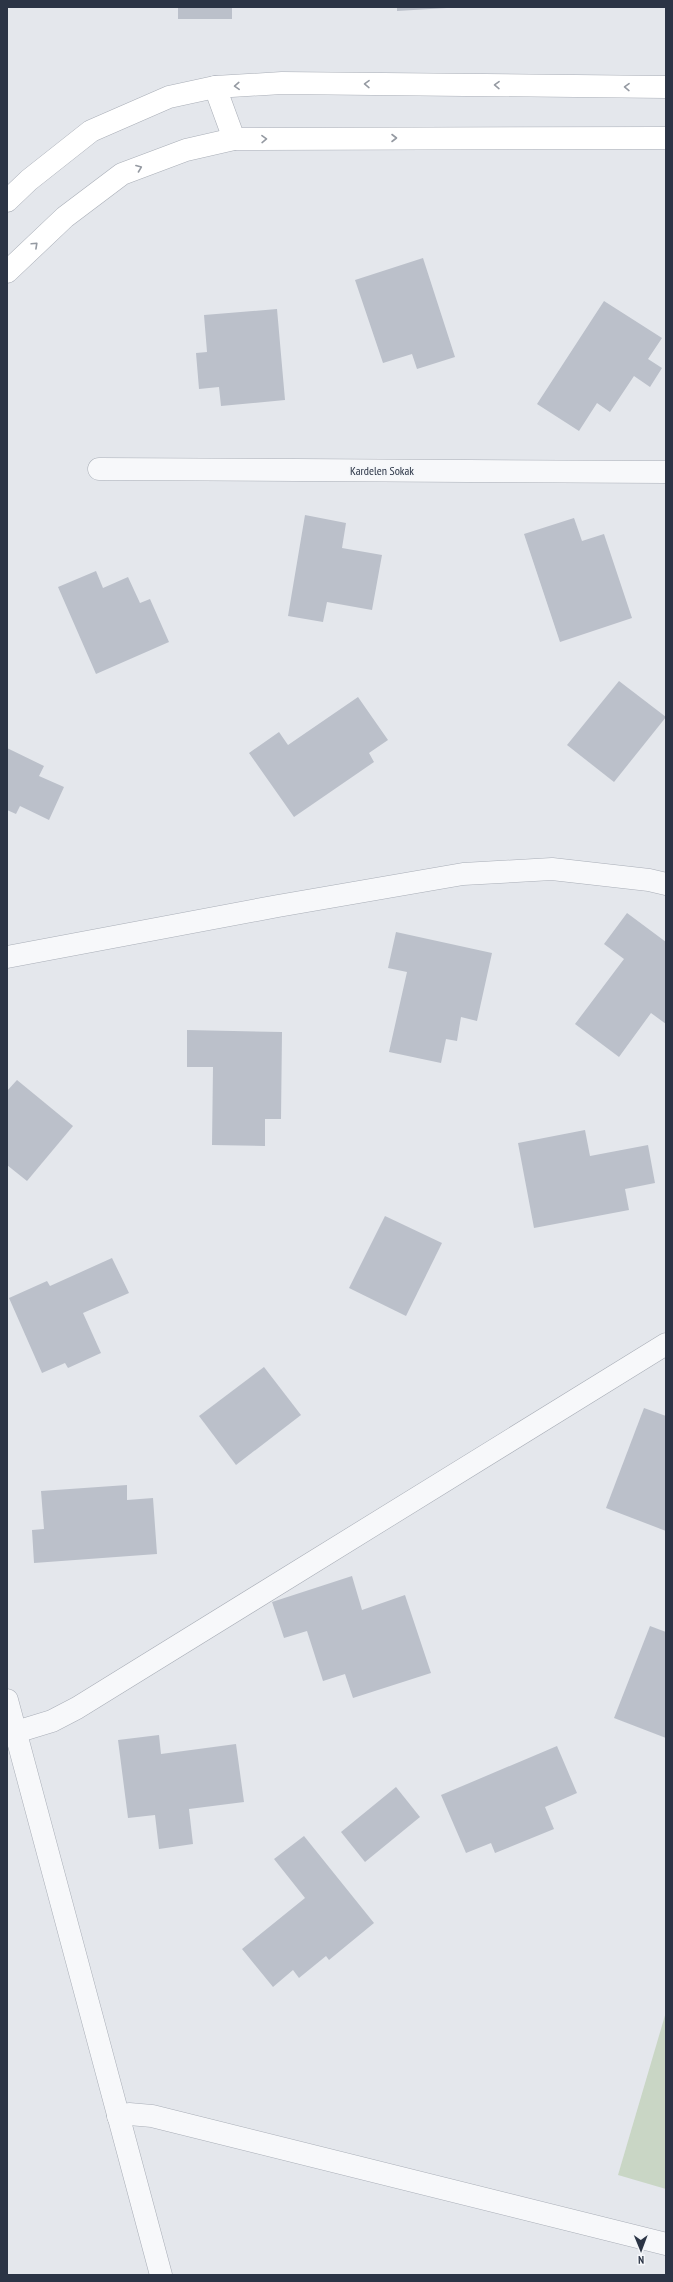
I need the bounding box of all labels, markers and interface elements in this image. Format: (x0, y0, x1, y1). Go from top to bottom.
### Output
one-way arrow (364, 80, 370, 88)
one-way arrow (234, 81, 240, 90)
one-way arrow (494, 81, 500, 89)
one-way arrow (624, 83, 630, 91)
one-way arrow (261, 134, 267, 143)
one-way arrow (391, 134, 397, 142)
one-way arrow (135, 164, 142, 172)
one-way arrow (30, 242, 38, 250)
street label: Kardelen Sokak (350, 463, 414, 478)
north arrow (621, 2230, 661, 2270)
text: N (638, 2253, 644, 2267)

